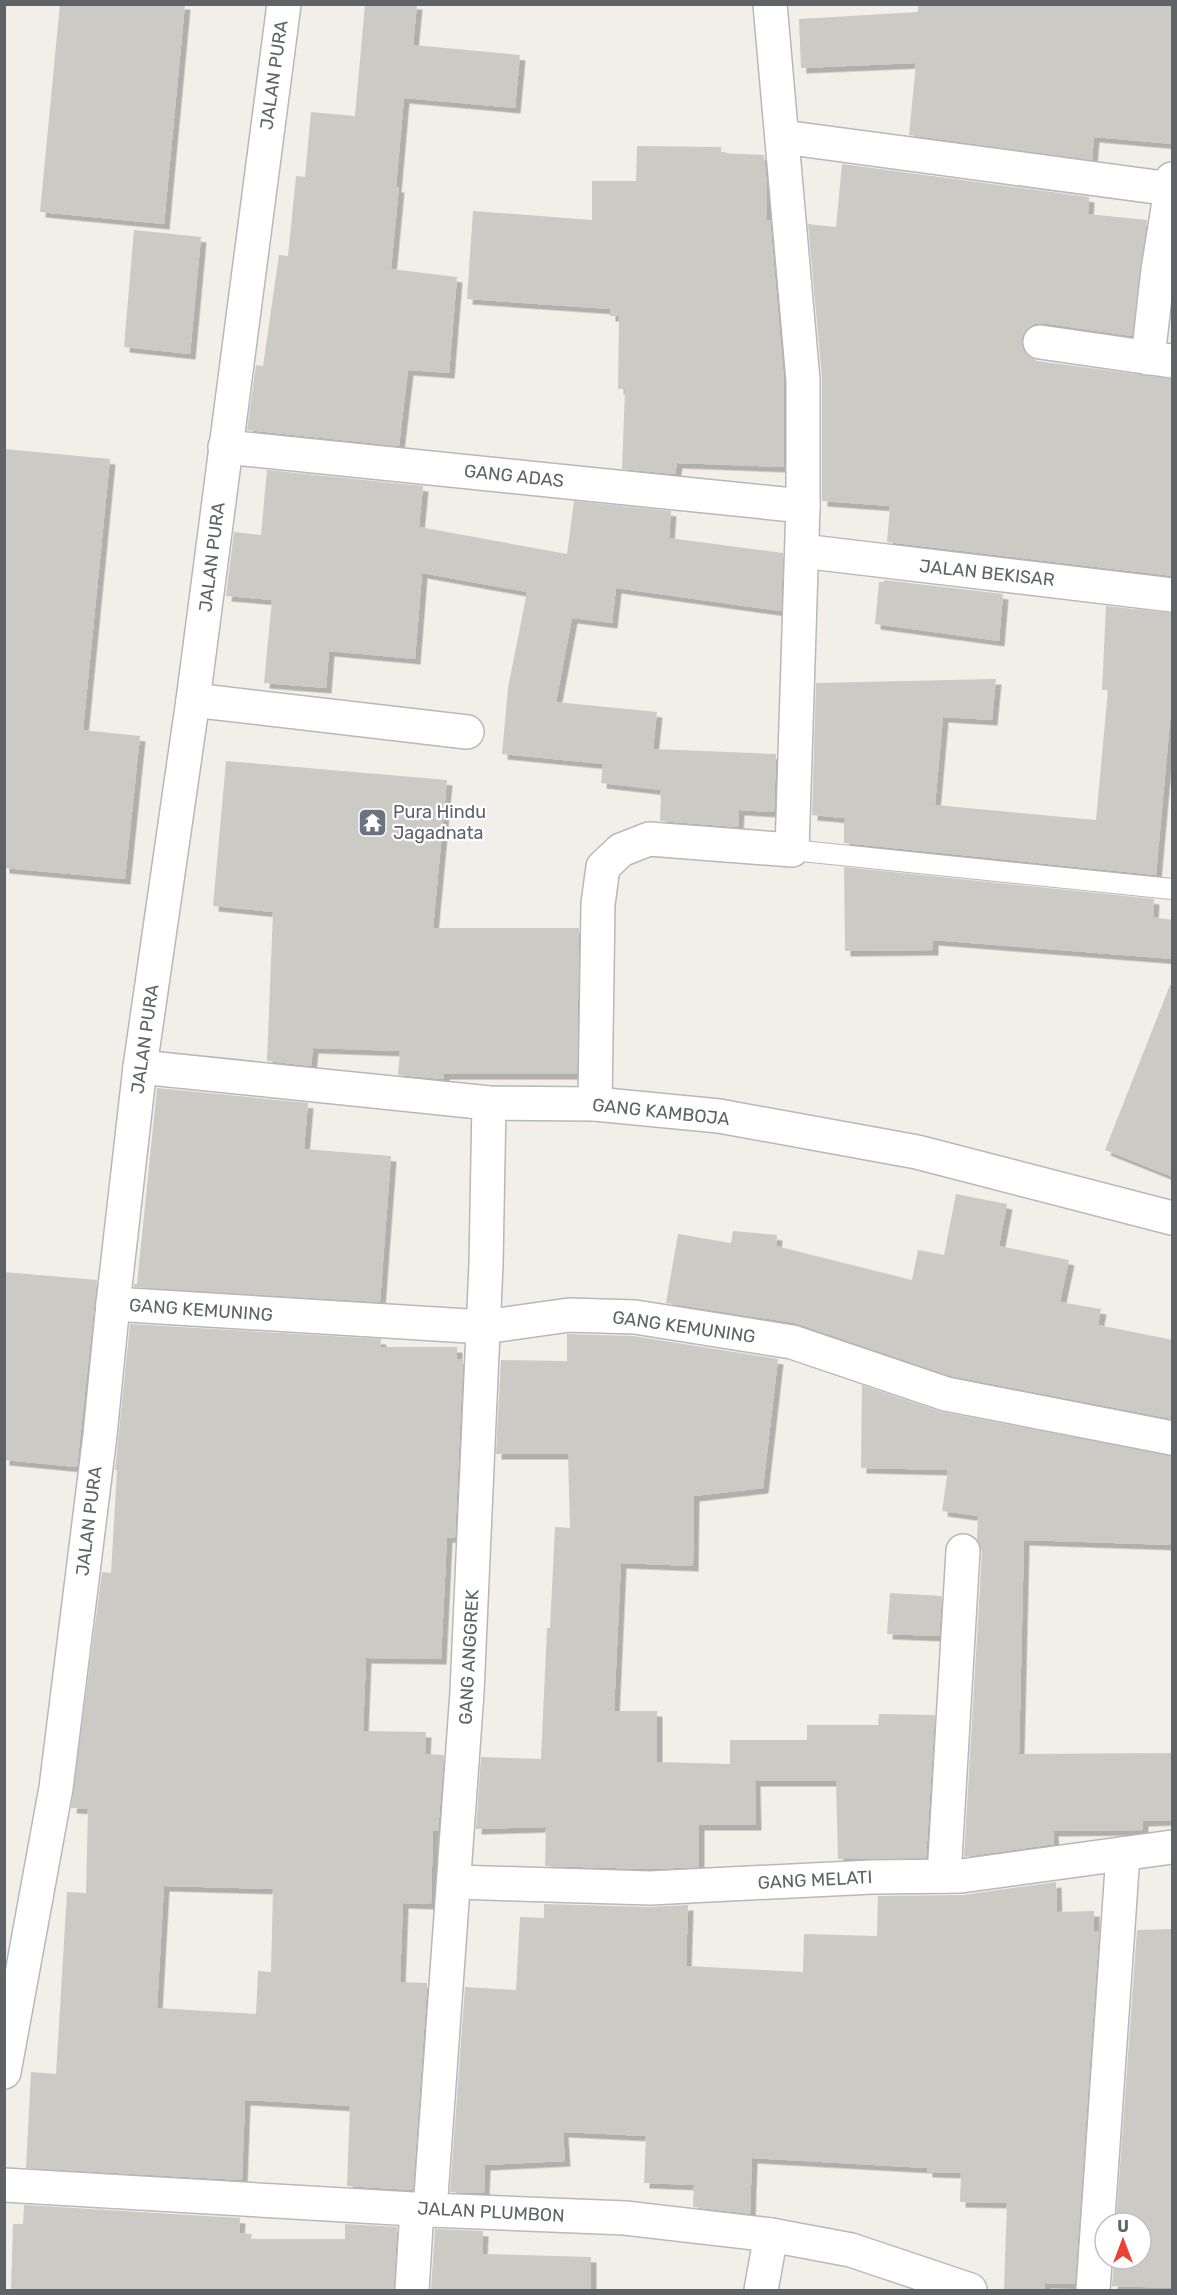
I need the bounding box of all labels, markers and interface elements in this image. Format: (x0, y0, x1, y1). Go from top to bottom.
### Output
street label: JALAN PURA (255, 19, 293, 131)
street label: GANG ADAS (463, 460, 565, 492)
street label: JALAN PURA (194, 501, 230, 613)
street label: JALAN BEKISAR (918, 555, 1056, 591)
place label: Pura Hindu Jagadnata (393, 801, 486, 844)
temple icon: Pura Hindu Jagadnata (356, 806, 388, 838)
street label: JALAN PURA (126, 983, 164, 1095)
street label: GANG KAMBOJA (591, 1094, 731, 1130)
street label: GANG KEMUNING (128, 1294, 274, 1326)
street label: GANG KEMUNING (611, 1306, 757, 1348)
street label: JALAN PURA (71, 1465, 107, 1577)
street label: GANG ANGGREK (454, 1589, 484, 1725)
street label: GANG MELATI (757, 1866, 873, 1894)
street label: JALAN PLUMBON (417, 2197, 565, 2227)
north arrow (1093, 2211, 1153, 2271)
text: U (1117, 2217, 1129, 2236)

